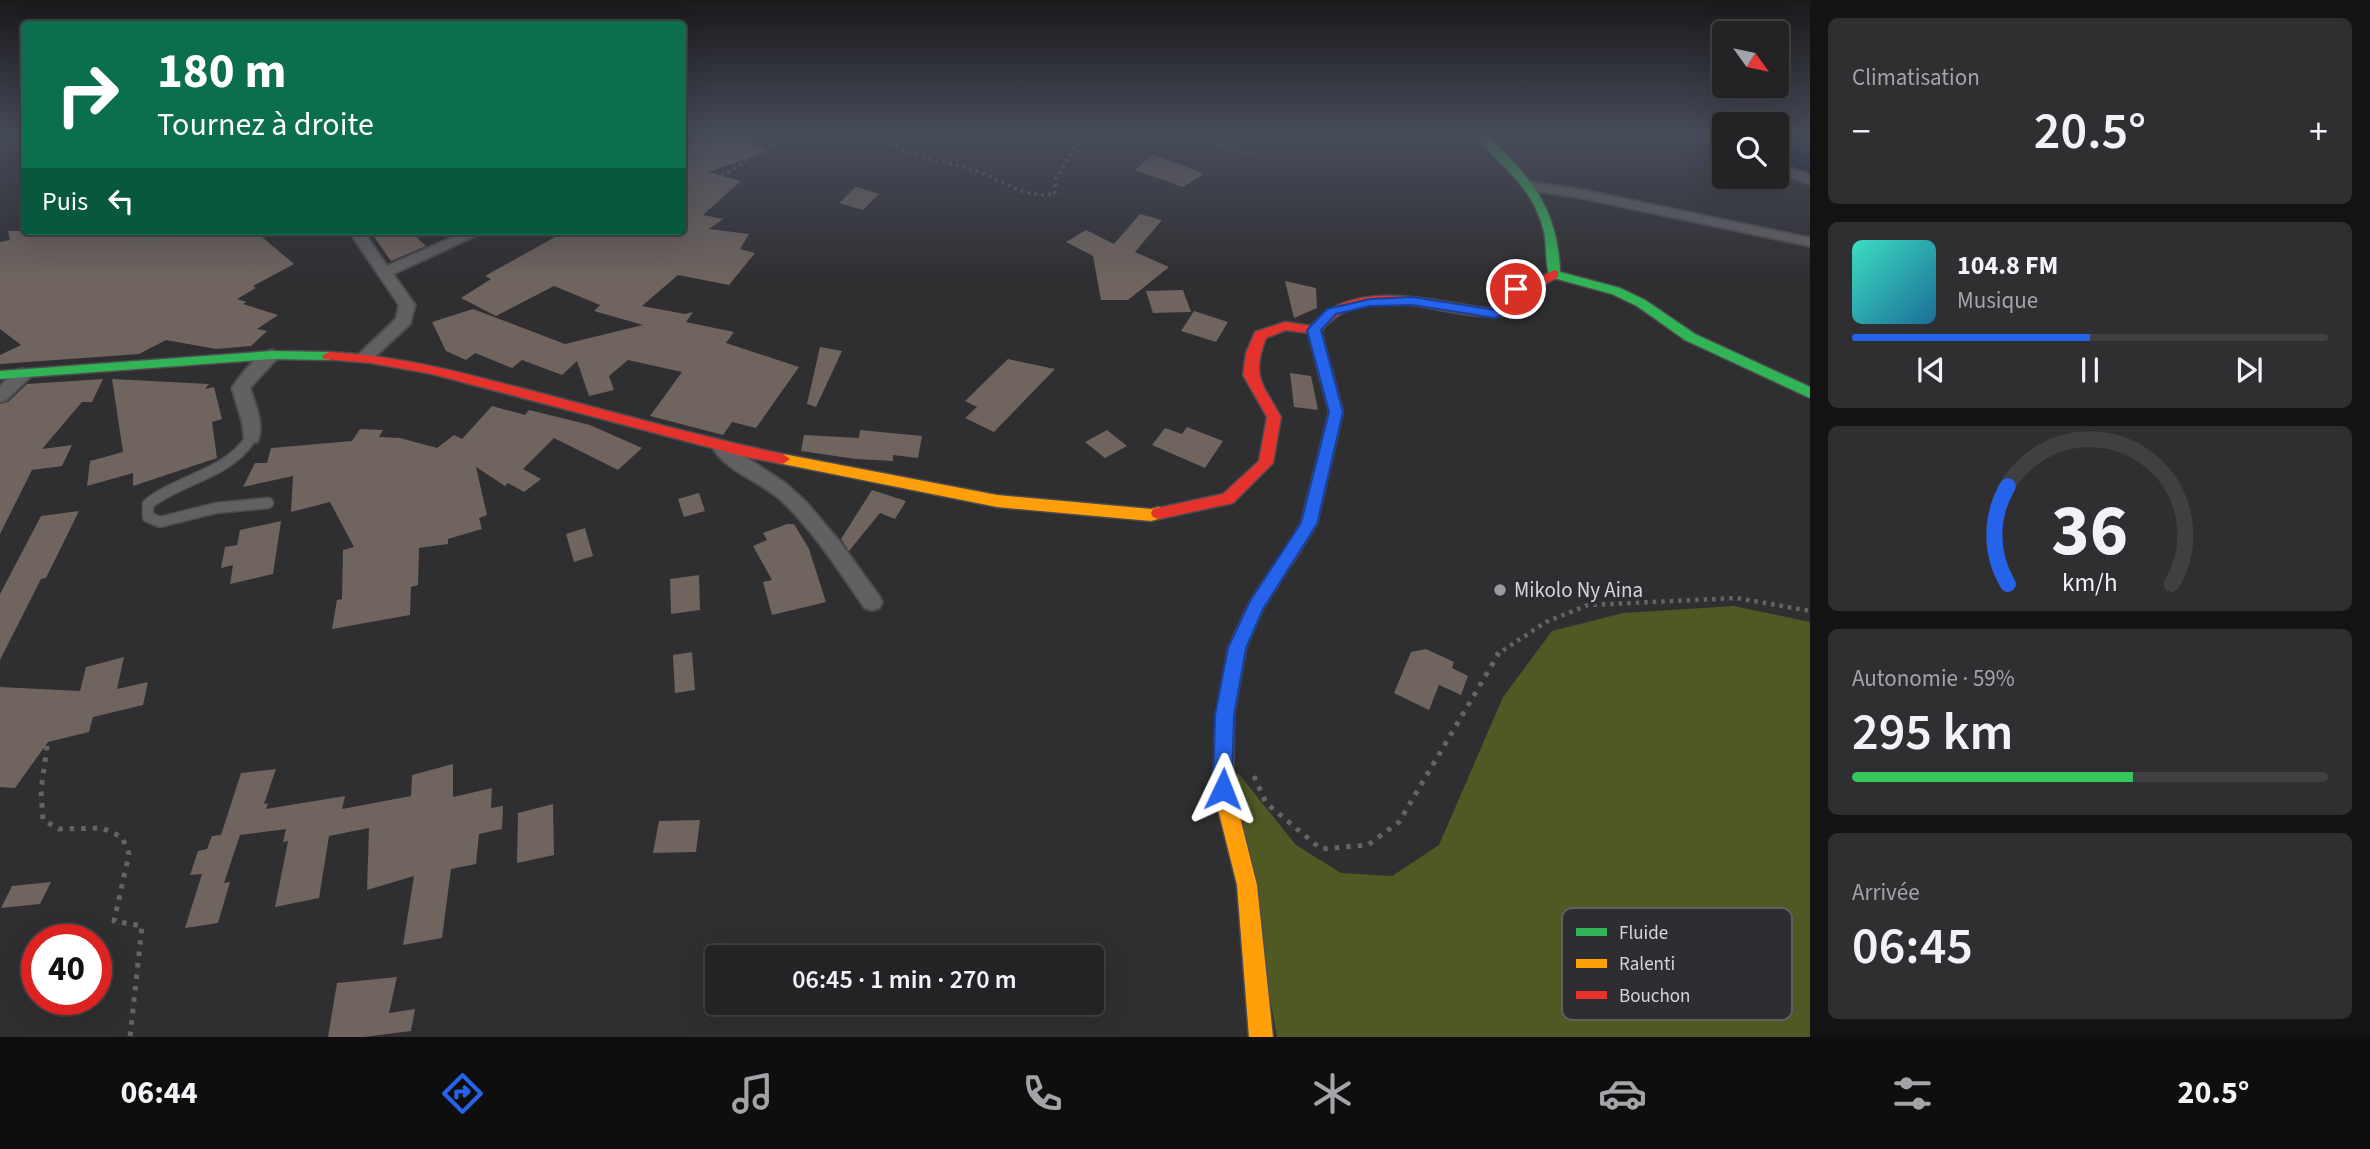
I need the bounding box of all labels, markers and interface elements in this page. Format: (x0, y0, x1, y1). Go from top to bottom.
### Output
north arrow (1712, 21, 1788, 98)
map controls (1712, 21, 1789, 189)
text: 180 m (157, 37, 286, 107)
icon: right (42, 49, 133, 140)
text: Climatisation (1852, 61, 1980, 94)
text: 20.5° (2034, 95, 2146, 169)
text: Tournez à droite (157, 102, 374, 148)
text: − (1852, 105, 1871, 159)
text: + (2309, 105, 2328, 159)
button: search (1712, 112, 1789, 189)
icon: left (102, 182, 140, 220)
text: Puis (42, 183, 88, 220)
text: 104.8 FM (1957, 247, 2058, 284)
pin (1486, 259, 1546, 319)
icon: arrive (1497, 270, 1535, 308)
text: Musique (1957, 284, 2038, 317)
icon: previous (1912, 351, 1950, 389)
icon: pause (2071, 351, 2109, 389)
icon: next (2230, 351, 2268, 389)
text: 36 (2052, 480, 2128, 584)
text: km/h (2062, 565, 2118, 601)
place label: Mikolo Ny Aina (1514, 575, 1643, 605)
marker: Mikolo Ny Aina (1492, 582, 1508, 598)
text: Autonomie · 59% (1852, 662, 2015, 695)
text: 295 km (1852, 696, 2013, 770)
position arrow (1186, 752, 1260, 826)
text: Arrivée (1852, 876, 1920, 909)
legend (1562, 908, 1792, 1020)
text: 06:45 (1852, 910, 1973, 984)
text: Fluide (1619, 920, 1668, 947)
speed limit sign: 40 (21, 924, 112, 1015)
text: Ralenti (1619, 951, 1675, 978)
text: 06:45 · 1 min · 270 m (792, 961, 1017, 998)
text: Bouchon (1619, 983, 1691, 1010)
icon: directions (438, 1069, 487, 1118)
icon: music (728, 1069, 777, 1118)
icon: phone (1018, 1069, 1067, 1118)
icon: climate (1308, 1069, 1357, 1118)
icon: car (1598, 1069, 1647, 1118)
icon: filters (1888, 1069, 1937, 1118)
text: 06:44 (120, 1070, 198, 1116)
text: 20.5° (2178, 1070, 2249, 1116)

